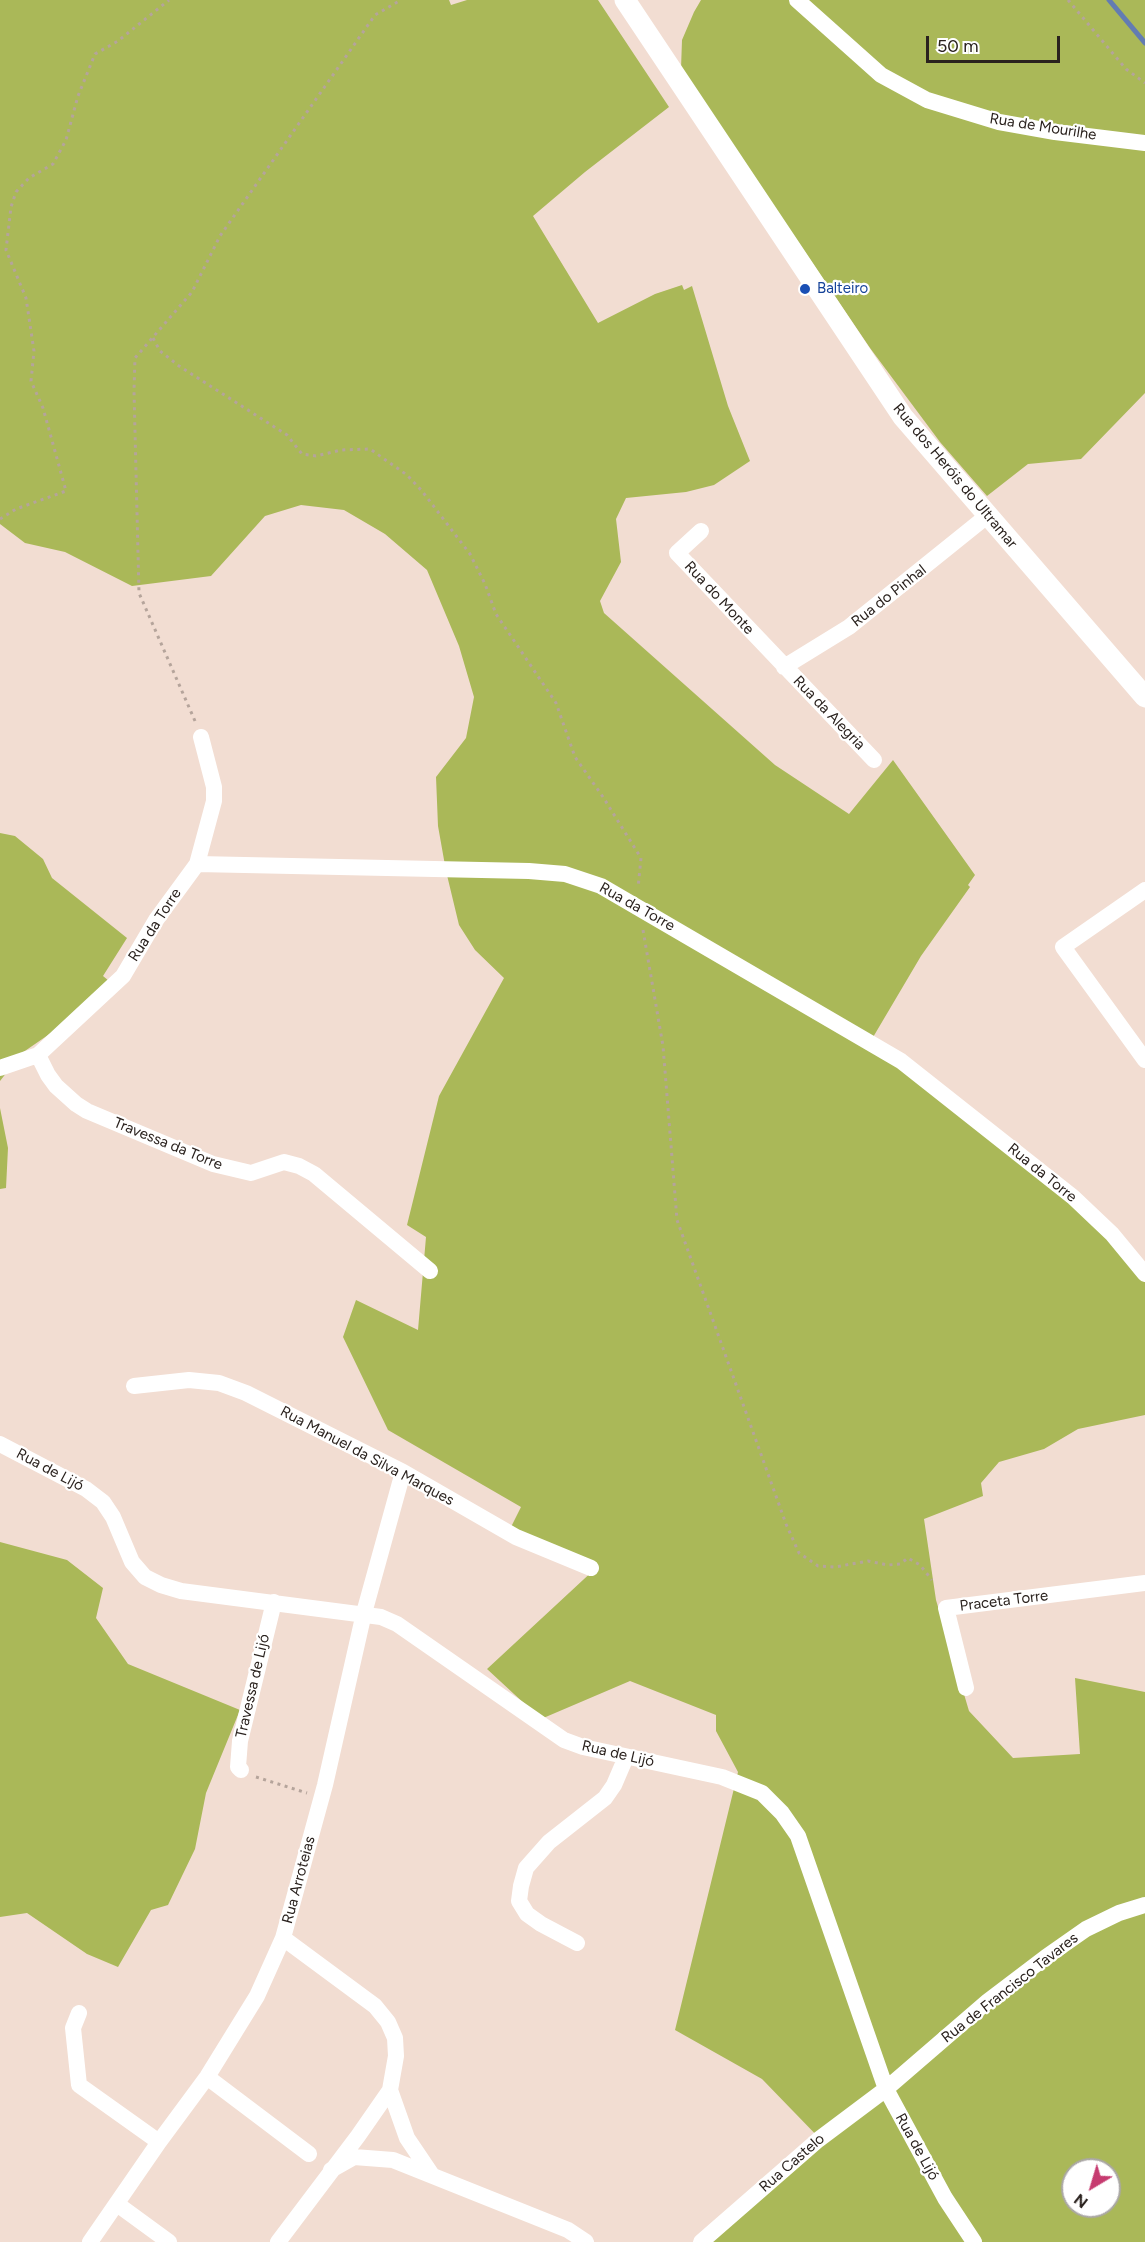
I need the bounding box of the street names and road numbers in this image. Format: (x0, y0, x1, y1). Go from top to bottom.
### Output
street label: Rua de Mourilhe (988, 110, 1098, 144)
street label: Rua dos Heróis do Ultramar (889, 400, 1021, 552)
street label: Rua do Monte (680, 558, 758, 638)
street label: Rua do Pinhal (848, 561, 930, 631)
street label: Rua da Alegria (789, 672, 869, 754)
street label: Rua da Torre (596, 879, 678, 935)
street label: Rua da Torre (125, 885, 185, 965)
street label: Travessa da Torre (111, 1114, 225, 1174)
street label: Rua da Torre (1004, 1140, 1080, 1206)
street label: Rua Manuel da Silva Marques (277, 1402, 457, 1510)
street label: Rua de Lijó (13, 1445, 87, 1495)
street label: Praceta Torre (959, 1587, 1049, 1615)
street label: Travessa de Lijó (232, 1632, 274, 1740)
street label: Rua de Lijó (580, 1737, 656, 1771)
street label: Rua Arroteias (279, 1834, 319, 1926)
street label: Rua de Francisco Tavares (938, 1929, 1082, 2047)
street label: Rua de Lijó (891, 2110, 943, 2184)
street label: Rua Castelo (756, 2130, 828, 2196)

